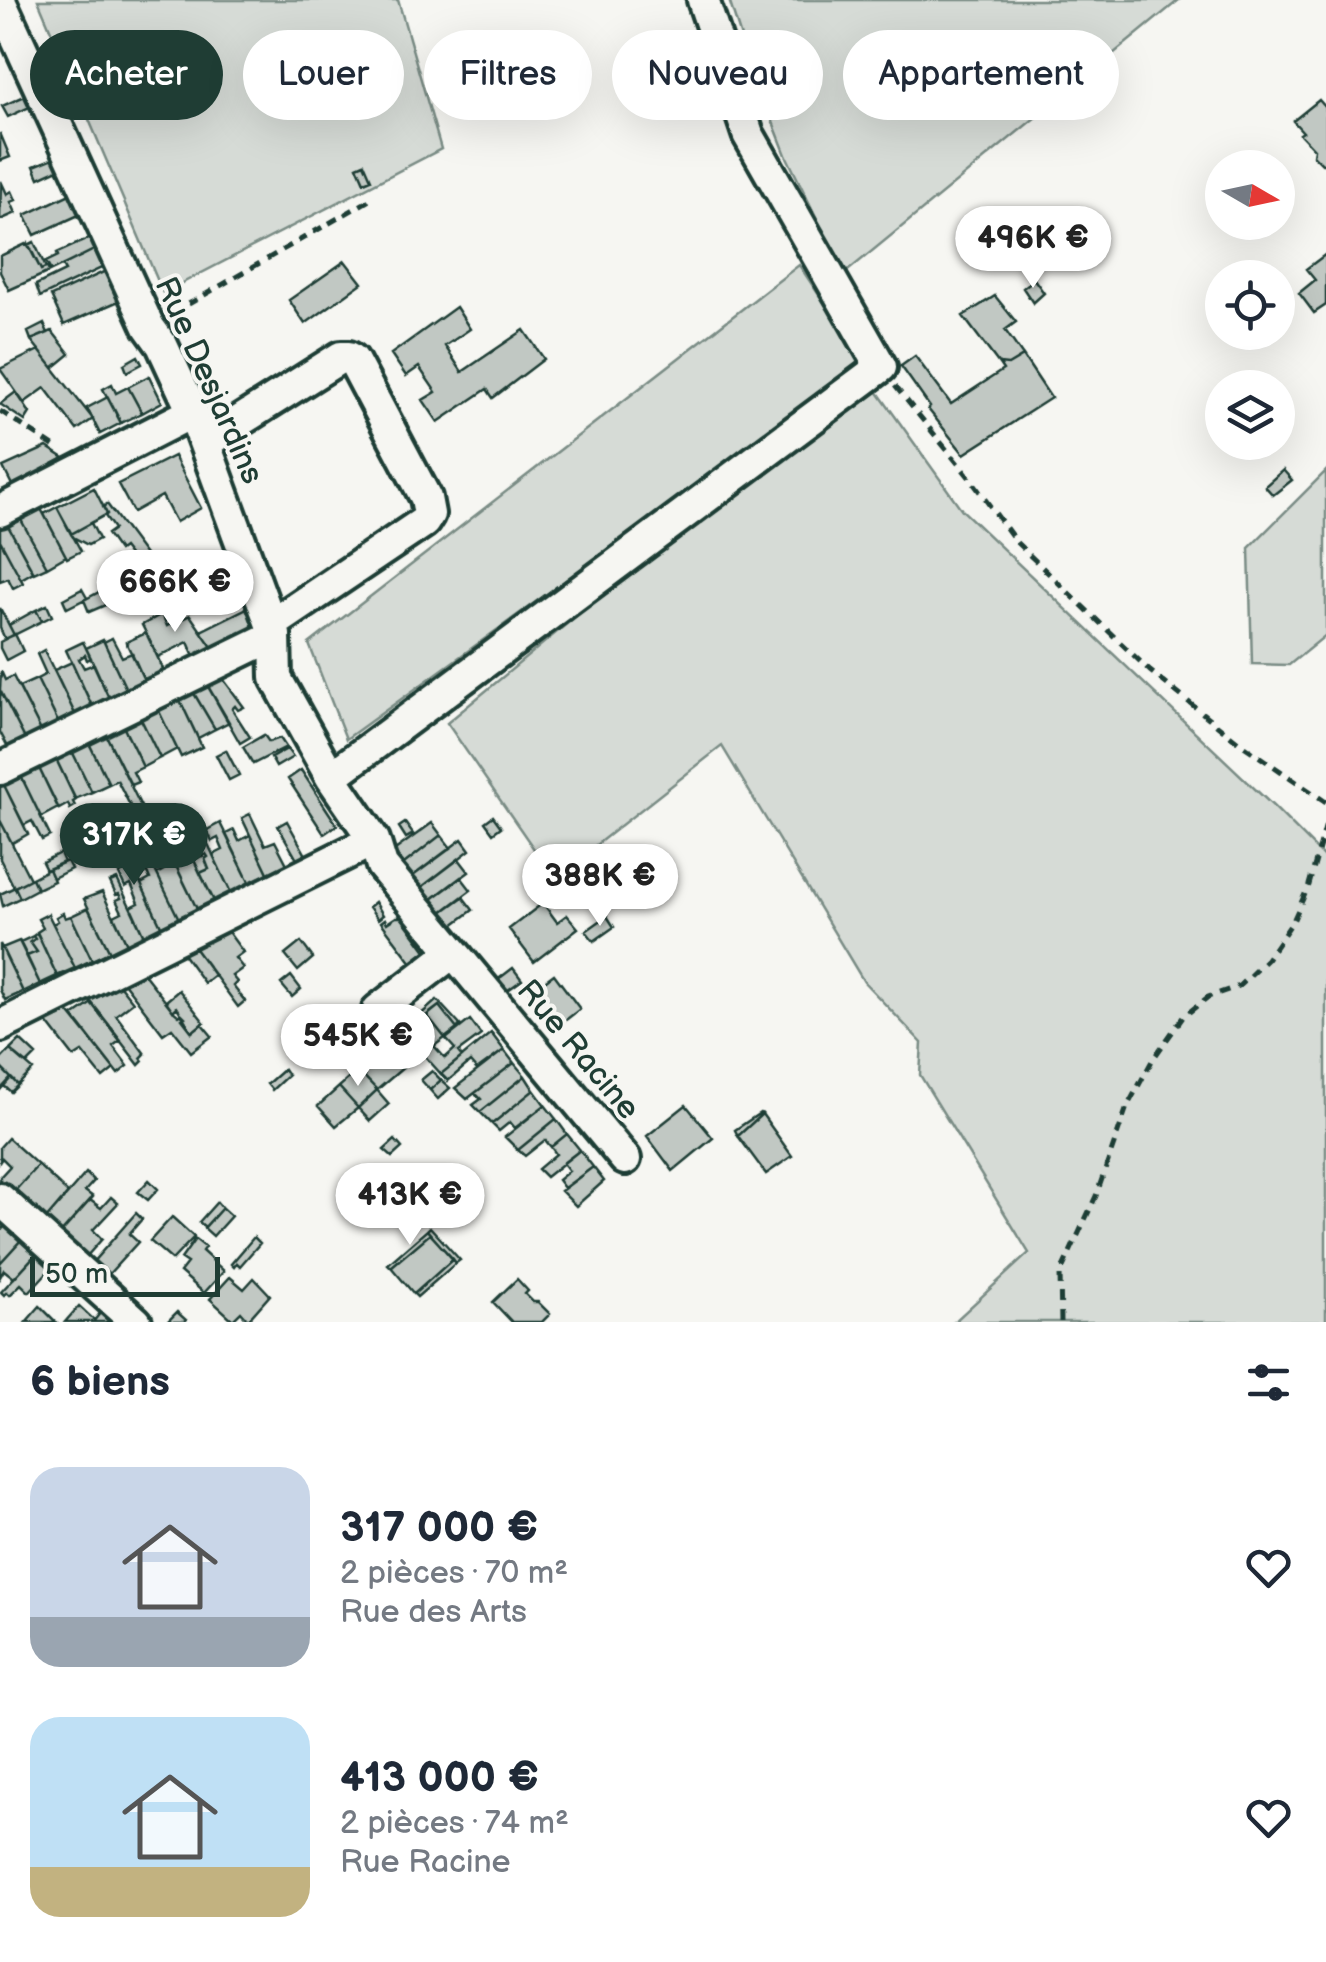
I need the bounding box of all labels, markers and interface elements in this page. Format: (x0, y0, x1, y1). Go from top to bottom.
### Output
chip: Acheter (30, 30, 223, 120)
chip: Louer (243, 30, 404, 120)
chip: Filtres (424, 30, 592, 120)
chip: Nouveau (612, 30, 823, 120)
chip: Appartement (843, 30, 1119, 120)
north arrow (1205, 150, 1295, 240)
map controls (1205, 150, 1295, 460)
pin: 496K € (952, 206, 1114, 291)
text: 496K € (977, 219, 1089, 258)
button: locate (1205, 260, 1295, 350)
street label: Rue Desjardins (146, 271, 272, 490)
button: layers (1205, 370, 1295, 460)
pin: 666K € (94, 550, 256, 635)
text: 666K € (119, 563, 231, 602)
pin: 317K € (53, 803, 215, 888)
text: 317K € (82, 816, 186, 855)
pin: 388K € (519, 844, 681, 929)
text: 388K € (544, 857, 656, 896)
street label: Rue Racine (508, 972, 648, 1128)
pin: 545K € (277, 1004, 439, 1089)
text: 545K € (303, 1017, 413, 1056)
pin: 413K € (329, 1163, 491, 1248)
text: 413K € (358, 1176, 462, 1215)
scale bar (30, 1252, 220, 1296)
text: 50 m (45, 1258, 108, 1291)
icon: filters (1241, 1355, 1296, 1410)
text: 6 biens (30, 1357, 170, 1408)
text: 317 000 € (340, 1503, 538, 1554)
icon: home (110, 1507, 230, 1627)
icon: heart (1241, 1540, 1296, 1595)
text: 2 pièces · 70 m² (340, 1554, 568, 1593)
text: Rue des Arts (340, 1593, 527, 1632)
text: 413 000 € (340, 1753, 539, 1804)
icon: home (110, 1757, 230, 1877)
icon: heart (1241, 1790, 1296, 1845)
text: 2 pièces · 74 m² (340, 1804, 569, 1843)
text: Rue Racine (340, 1843, 511, 1882)

